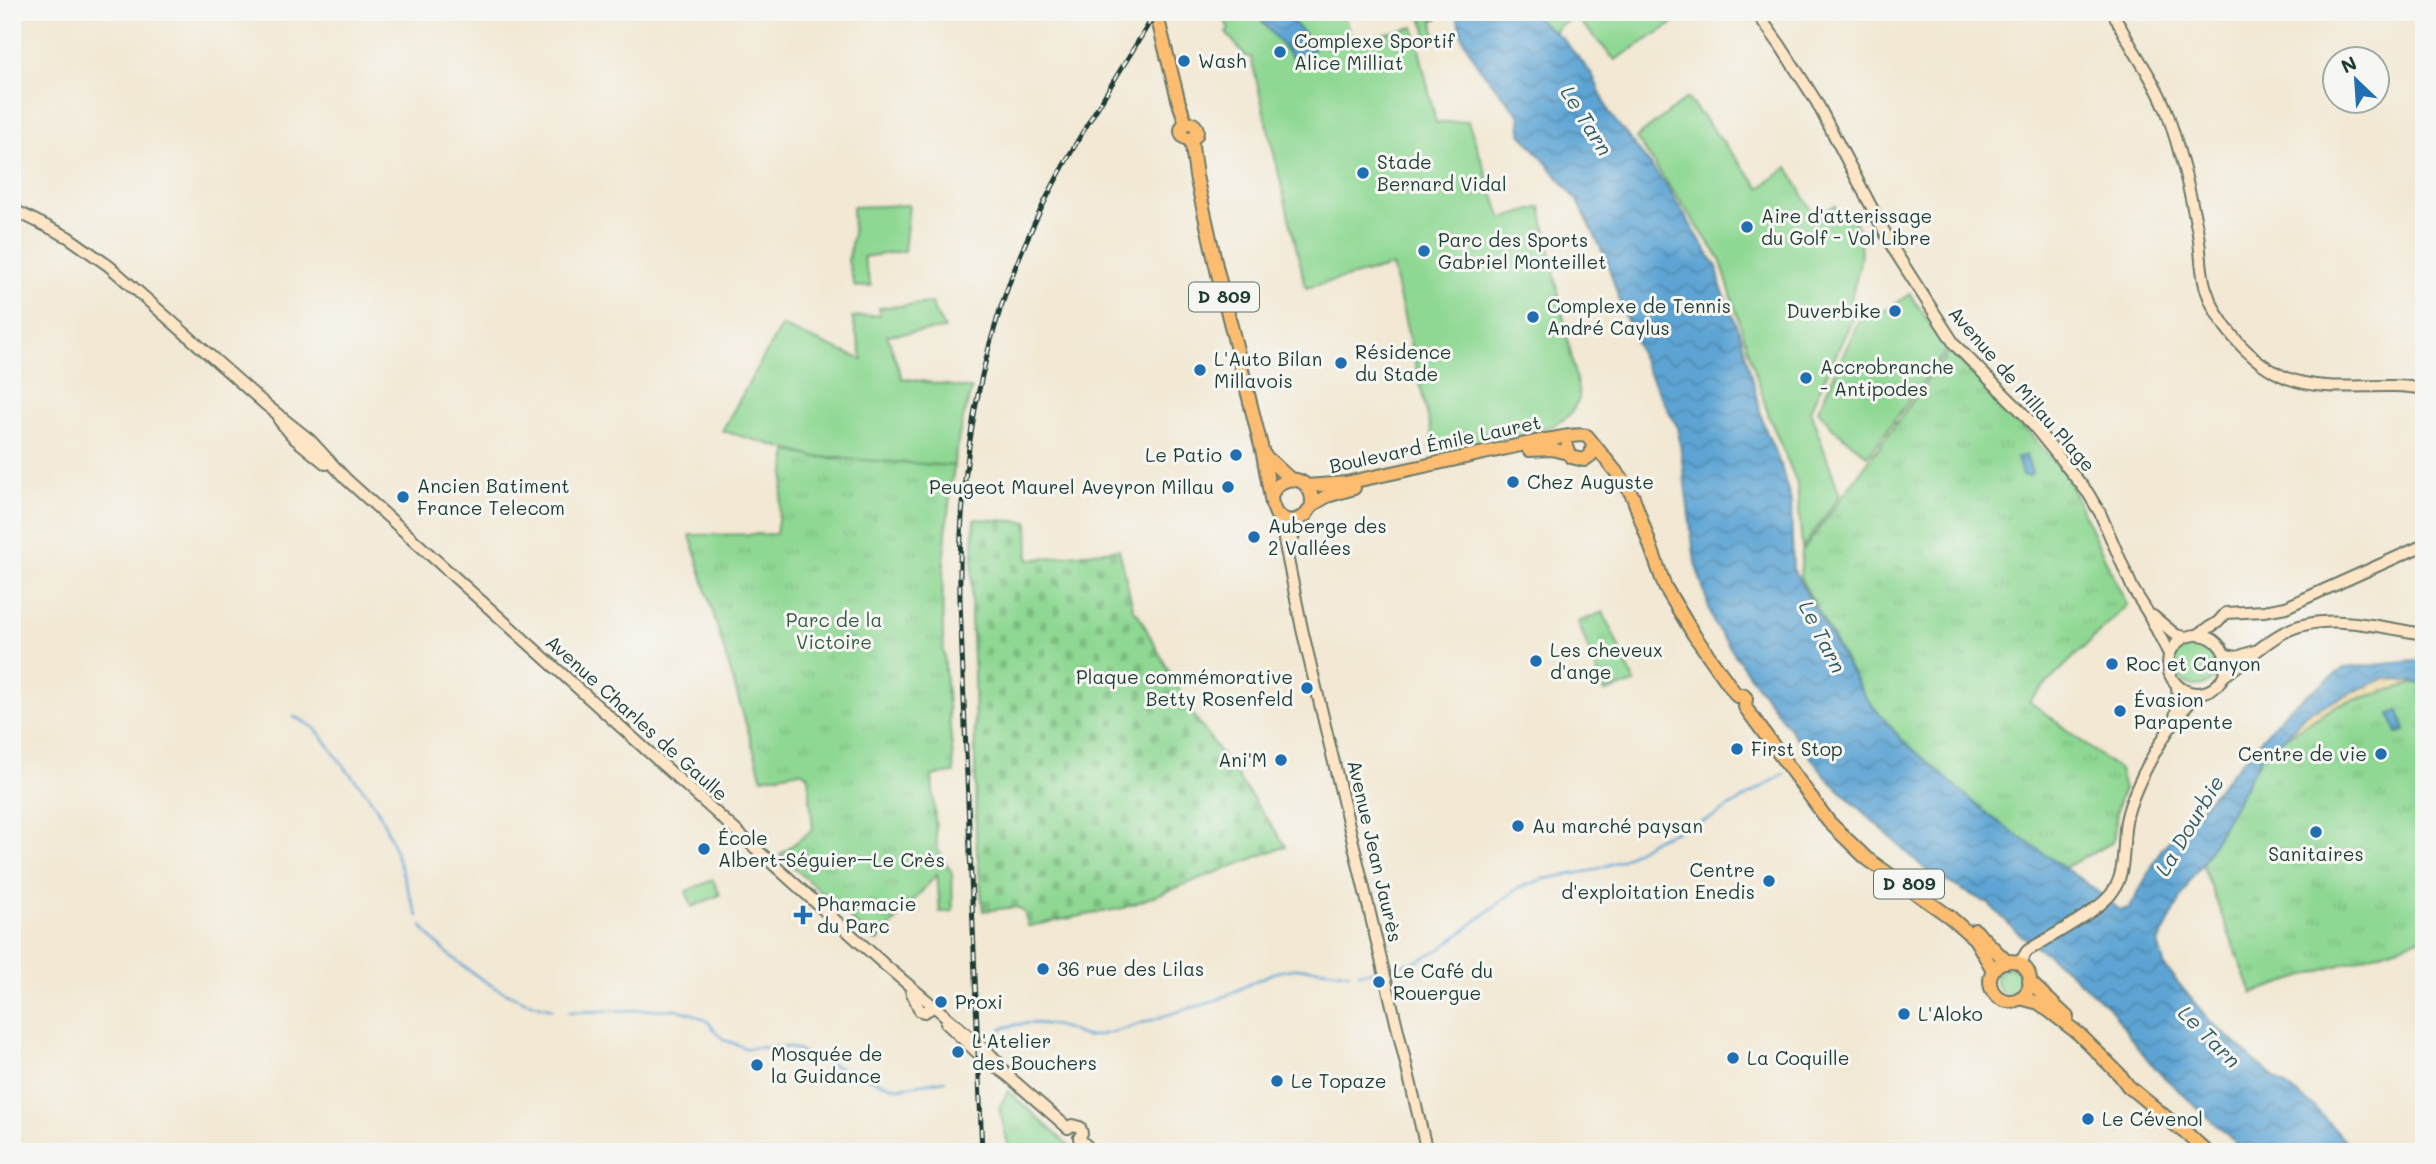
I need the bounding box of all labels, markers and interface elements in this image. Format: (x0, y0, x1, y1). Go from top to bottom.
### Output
place label: Complexe Sportif Alice Milliat (1294, 28, 1455, 75)
marker: Complexe Sportif Alice Milliat (1272, 44, 1288, 60)
north arrow (2320, 46, 2390, 116)
place label: Wash (1198, 48, 1246, 73)
text: N (2337, 50, 2360, 79)
marker: Wash (1176, 53, 1192, 69)
water label: Le Tarn (1555, 80, 1619, 160)
place label: Stade Bernard Vidal (1377, 149, 1507, 196)
marker: Stade Bernard Vidal (1355, 165, 1371, 181)
place label: Aire d'atterissage du Golf - Vol Libre (1761, 203, 1932, 250)
marker: Aire d'atterissage du Golf - Vol Libre (1739, 219, 1755, 235)
place label: Parc des Sports Gabriel Monteillet (1438, 227, 1607, 274)
marker: Parc des Sports Gabriel Monteillet (1416, 243, 1432, 259)
road number: D 809 (1189, 282, 1259, 312)
place label: Complexe de Tennis André Caylus (1547, 293, 1731, 340)
place label: Duverbike (1786, 298, 1881, 323)
street label: Avenue de Millau Plage (1944, 301, 2101, 477)
marker: Duverbike (1887, 303, 1903, 319)
marker: Complexe de Tennis André Caylus (1525, 309, 1541, 325)
place label: Résidence du Stade (1355, 339, 1452, 386)
place label: L'Auto Bilan Millavois (1214, 346, 1322, 393)
place label: Accrobranche - Antipodes (1820, 354, 1954, 401)
marker: Résidence du Stade (1333, 355, 1349, 371)
marker: L'Auto Bilan Millavois (1192, 362, 1208, 378)
marker: Accrobranche - Antipodes (1798, 370, 1814, 386)
street label: Boulevard Émile Lauret (1327, 409, 1543, 478)
place label: Le Patio (1145, 442, 1222, 467)
marker: Le Patio (1228, 447, 1244, 463)
place label: Chez Auguste (1527, 469, 1654, 494)
place label: Ancien Batiment France Telecom (417, 473, 570, 520)
place label: Peugeot Maurel Aveyron Millau (929, 474, 1214, 499)
marker: Chez Auguste (1505, 474, 1521, 490)
marker: Peugeot Maurel Aveyron Millau (1220, 479, 1236, 495)
marker: Ancien Batiment France Telecom (395, 489, 411, 505)
place label: Auberge des 2 Vallées (1268, 513, 1387, 560)
marker: Auberge des 2 Vallées (1246, 529, 1262, 545)
water label: Le Tarn (1794, 596, 1853, 677)
park label: Parc de la Victoire (786, 607, 882, 654)
street label: Avenue Charles de Gaulle (541, 629, 734, 806)
place label: Les cheveux d'ange (1550, 637, 1663, 684)
place label: Roc et Canyon (2126, 651, 2261, 676)
marker: Les cheveux d'ange (1528, 653, 1544, 669)
marker: Roc et Canyon (2104, 656, 2120, 672)
place label: Plaque commémorative Betty Rosenfeld (1076, 664, 1293, 711)
marker: Plaque commémorative Betty Rosenfeld (1299, 680, 1315, 696)
place label: Évasion Parapente (2134, 687, 2233, 734)
marker: Évasion Parapente (2112, 703, 2128, 719)
place label: First Stop (1751, 736, 1843, 761)
marker: First Stop (1729, 741, 1745, 757)
place label: Centre de vie (2238, 741, 2367, 766)
marker: Centre de vie (2373, 746, 2389, 762)
place label: Ani'M (1218, 747, 1267, 772)
marker: Ani'M (1273, 752, 1289, 768)
street label: Avenue Jean Jaurès (1342, 757, 1409, 944)
water label: La Dourbie (2148, 770, 2229, 880)
place label: Au marché paysan (1532, 813, 1703, 838)
marker: Au marché paysan (1510, 818, 1526, 834)
marker: Sanitaires (2308, 824, 2324, 840)
place label: École Albert-Séguier–Le Crès (718, 825, 945, 872)
marker: École Albert-Séguier–Le Crès (696, 841, 712, 857)
place label: Sanitaires (2268, 841, 2364, 866)
place label: Centre d'exploitation Enedis (1561, 857, 1755, 904)
road number: D 809 (1874, 870, 1944, 898)
marker: Centre d'exploitation Enedis (1761, 873, 1777, 889)
place label: Pharmacie du Parc (817, 891, 916, 938)
marker: Pharmacie du Parc (795, 907, 811, 923)
place label: 36 rue des Lilas (1057, 956, 1204, 981)
place label: Le Café du Rouergue (1393, 958, 1493, 1005)
marker: 36 rue des Lilas (1035, 961, 1051, 977)
marker: Le Café du Rouergue (1371, 974, 1387, 990)
place label: Proxi (955, 989, 1003, 1014)
marker: Proxi (933, 994, 949, 1010)
water label: Le Tarn (2173, 999, 2247, 1073)
place label: L'Aloko (1918, 1001, 1983, 1026)
marker: L'Aloko (1896, 1006, 1912, 1022)
place label: L'Atelier des Bouchers (972, 1028, 1097, 1075)
place label: Mosquée de la Guidance (771, 1041, 883, 1088)
marker: L'Atelier des Bouchers (950, 1044, 966, 1060)
place label: La Coquille (1747, 1045, 1849, 1070)
marker: La Coquille (1725, 1050, 1741, 1066)
marker: Mosquée de la Guidance (749, 1057, 765, 1073)
place label: Le Topaze (1291, 1068, 1387, 1093)
marker: Le Topaze (1269, 1073, 1285, 1089)
place label: Le Cévenol (2102, 1106, 2203, 1131)
marker: Le Cévenol (2080, 1111, 2096, 1127)

